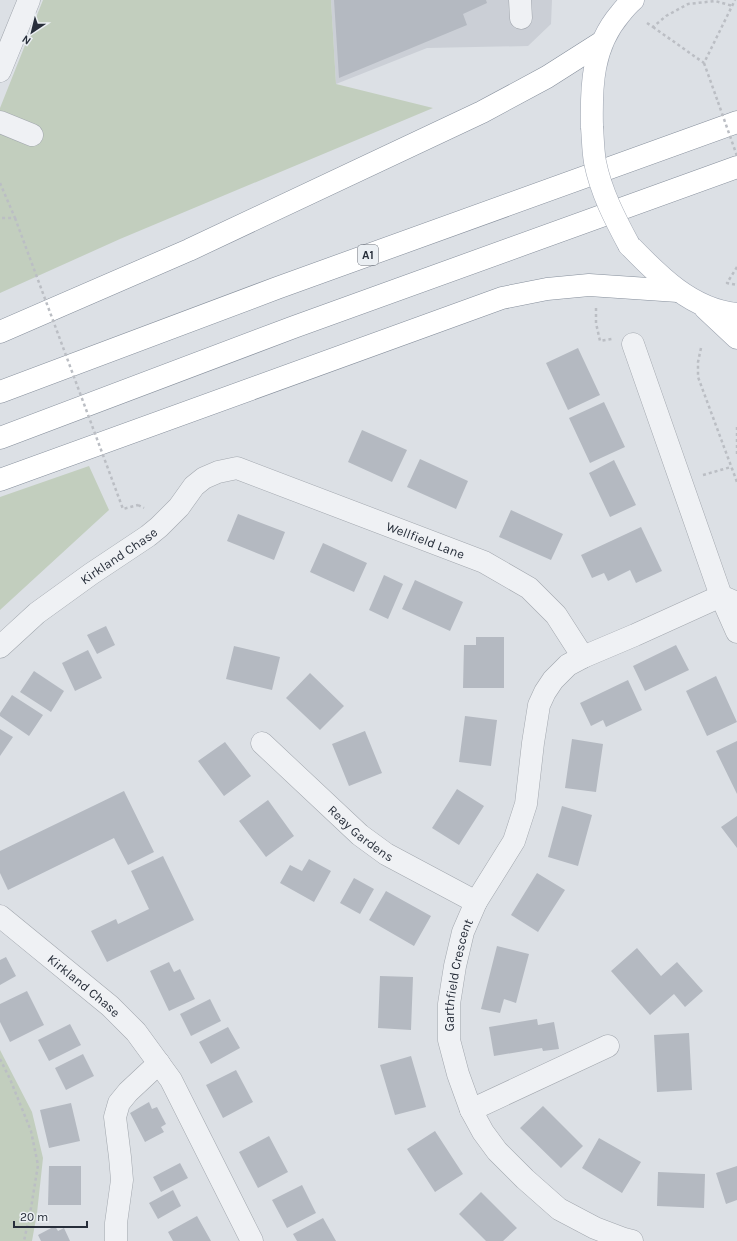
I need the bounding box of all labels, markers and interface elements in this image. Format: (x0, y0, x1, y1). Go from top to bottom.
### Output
north arrow (12, 12, 52, 52)
text: N (20, 32, 34, 47)
road number: A1 (358, 245, 378, 265)
street label: Wellfield Lane (384, 518, 467, 562)
street label: Kirkland Chase (77, 524, 160, 587)
street label: Reay Gardens (325, 802, 396, 864)
street label: Garthfield Crescent (441, 916, 475, 1031)
street label: Kirkland Chase (45, 951, 124, 1020)
scale bar (14, 1203, 87, 1229)
text: 20 m (20, 1210, 48, 1224)

